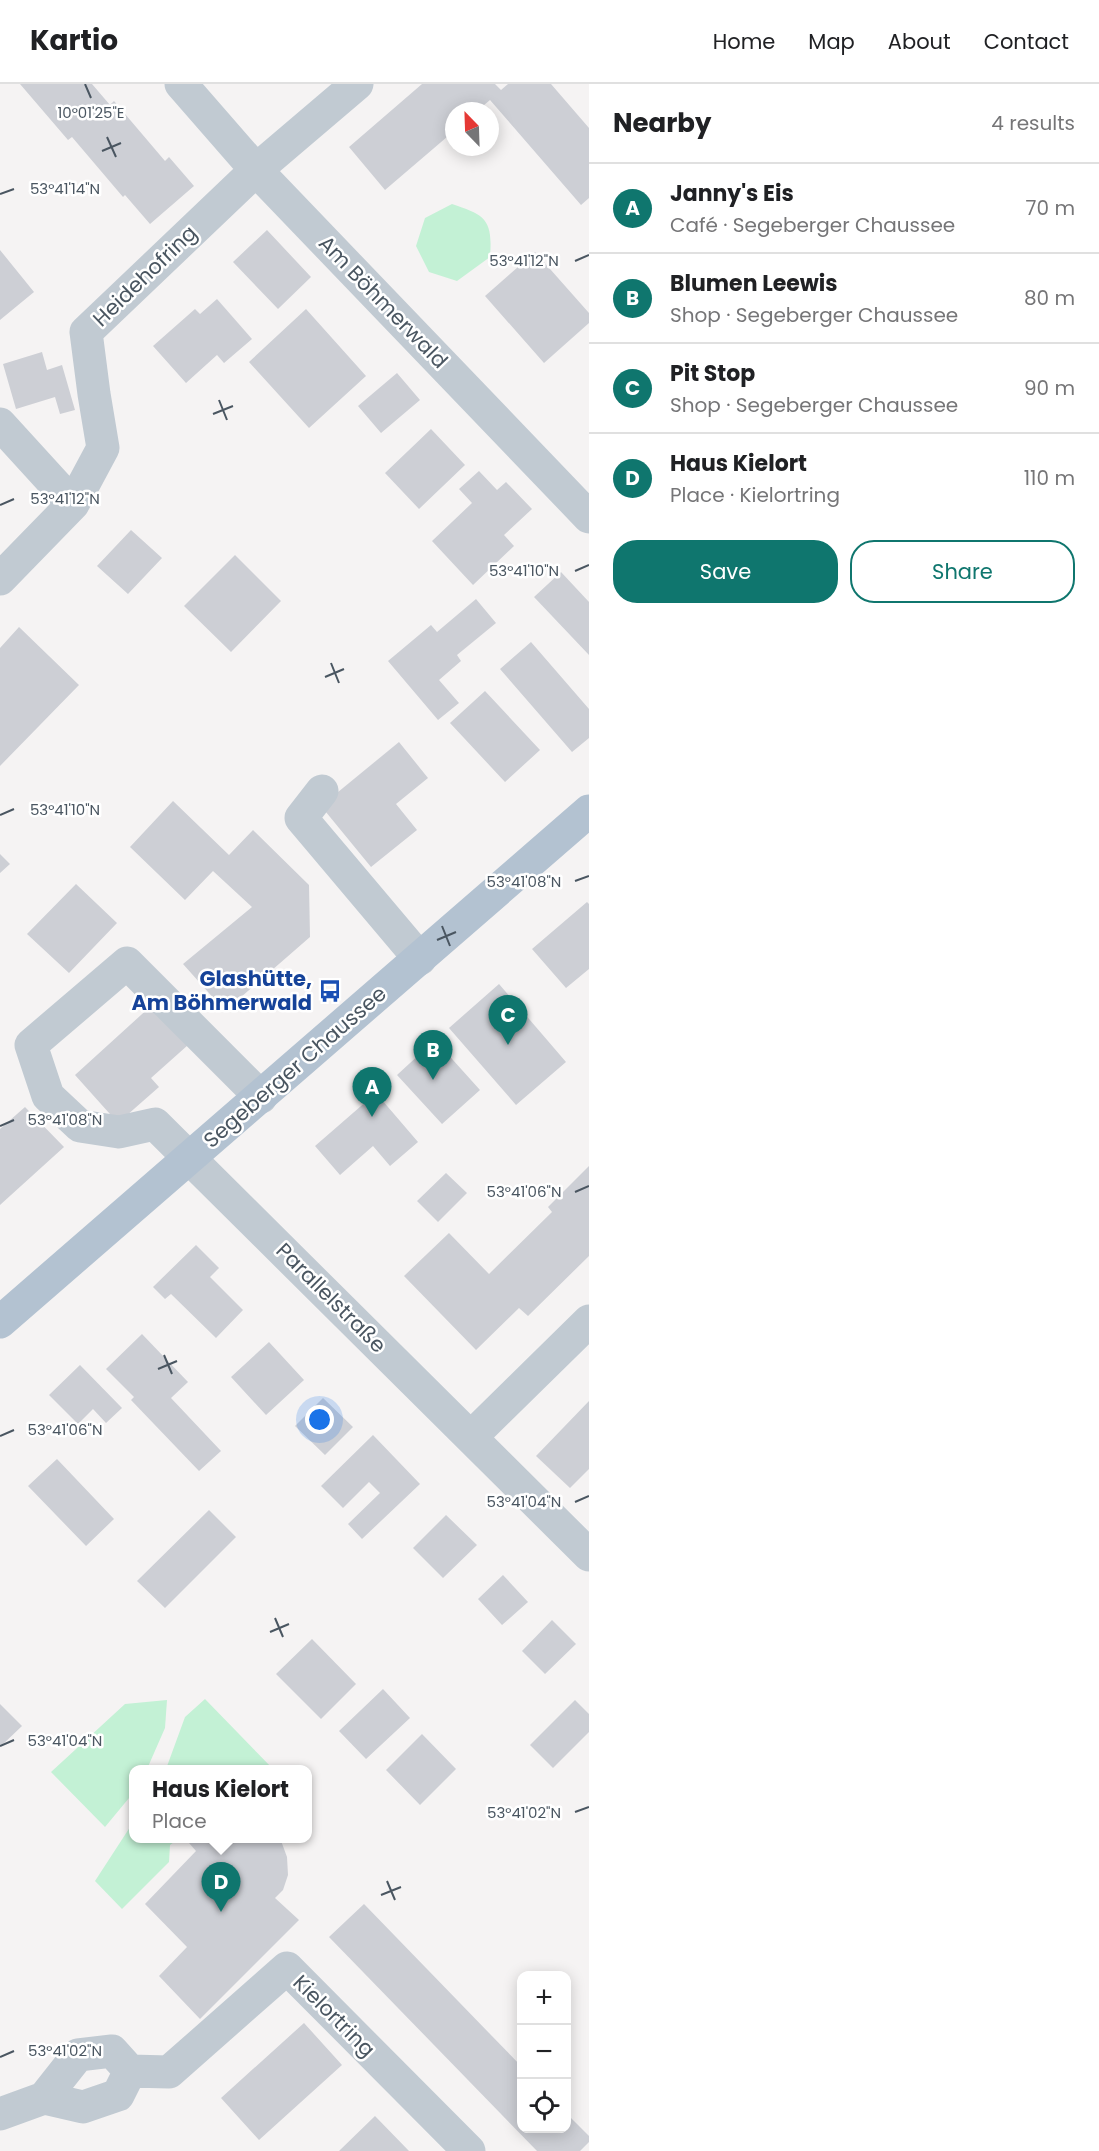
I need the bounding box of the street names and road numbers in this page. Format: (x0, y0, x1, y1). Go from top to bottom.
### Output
street label: Heidehofring (86, 219, 203, 333)
street label: Am Böhmerwald (312, 229, 454, 374)
street label: Segeberger Chaussee (197, 979, 392, 1154)
street label: Parallelstraße (270, 1236, 393, 1359)
street label: Kielortring (287, 1968, 382, 2063)

